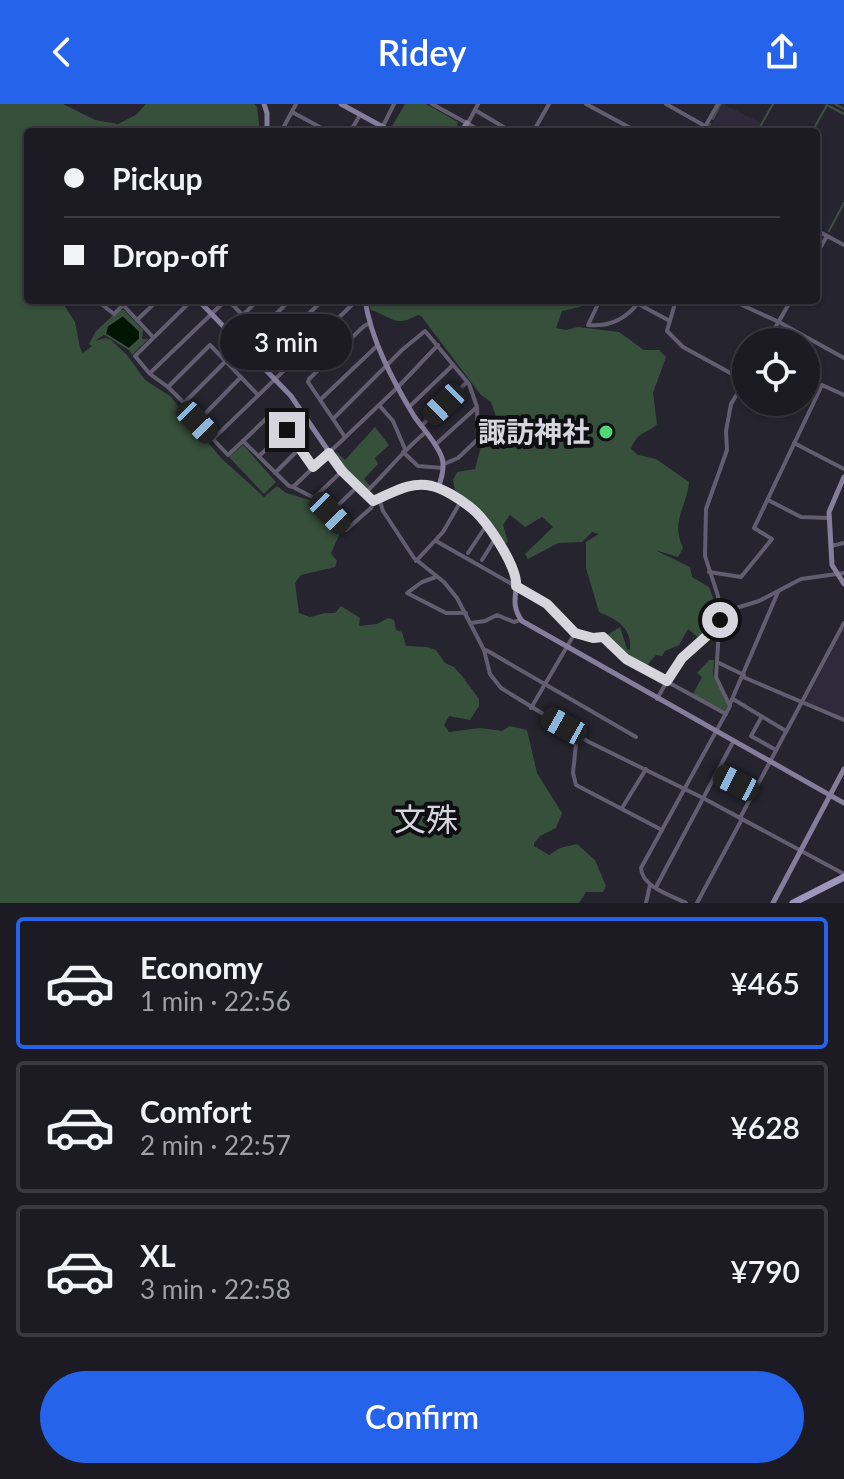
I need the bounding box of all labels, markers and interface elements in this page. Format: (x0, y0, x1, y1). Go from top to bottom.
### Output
icon: back (40, 30, 84, 74)
text: Ridey (377, 30, 467, 74)
icon: share (760, 30, 804, 74)
text: Pickup (112, 160, 203, 196)
text: Drop-off (112, 237, 228, 273)
callout: 3 min (221, 314, 353, 370)
text: 3 min (254, 326, 318, 358)
map controls (732, 328, 820, 416)
button: locate (732, 328, 820, 416)
car (418, 379, 470, 429)
car (172, 396, 222, 448)
route end (269, 412, 305, 448)
place label: 諏訪神社 (478, 414, 590, 448)
marker: 諏訪神社 (597, 423, 615, 441)
car (305, 487, 355, 539)
route start (702, 602, 738, 638)
car (537, 704, 591, 748)
car (709, 761, 763, 805)
district label: 文殊 (394, 799, 458, 838)
icon: car (44, 947, 116, 1019)
text: Economy (140, 949, 263, 985)
text: ¥465 (730, 965, 800, 1001)
text: 1 min · 22:56 (140, 985, 291, 1017)
icon: car (44, 1091, 116, 1163)
text: Comfort (140, 1093, 252, 1129)
text: ¥628 (730, 1109, 800, 1145)
text: 2 min · 22:57 (140, 1129, 291, 1161)
icon: car (44, 1235, 116, 1307)
text: XL (140, 1237, 176, 1273)
text: ¥790 (730, 1253, 800, 1289)
text: 3 min · 22:58 (140, 1273, 291, 1305)
button: Confirm (40, 1371, 804, 1463)

